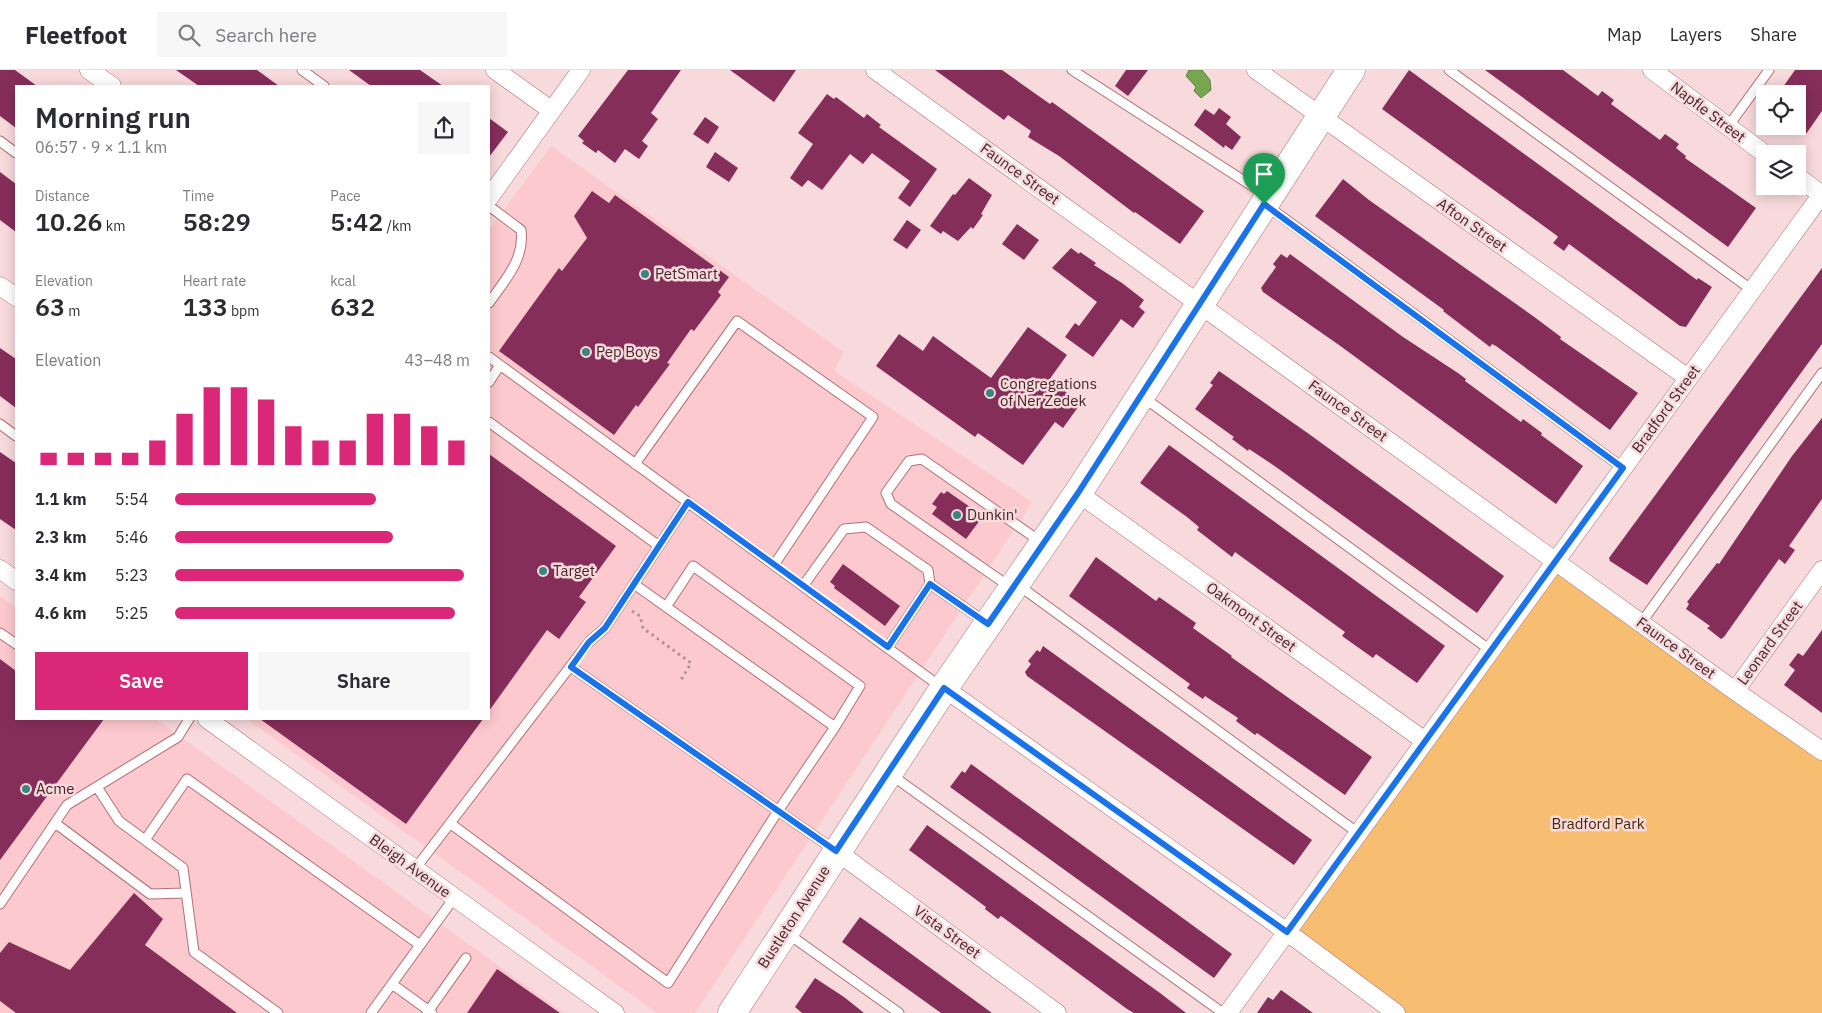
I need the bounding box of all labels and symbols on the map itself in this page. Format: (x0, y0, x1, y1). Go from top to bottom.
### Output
street label: Napfle Street (1667, 77, 1750, 146)
street label: Faunce Street (977, 139, 1064, 209)
pin (1243, 153, 1285, 204)
street label: Afton Street (1434, 193, 1511, 256)
place label: PetSmart (655, 264, 718, 283)
marker: PetSmart (639, 268, 651, 280)
place label: Pep Boys (596, 342, 658, 361)
marker: Pep Boys (580, 346, 592, 358)
street label: Bradford Street (1627, 361, 1704, 456)
place label: Congregations of Ner Zedek (1000, 374, 1097, 410)
street label: Faunce Street (1305, 376, 1392, 446)
marker: Congregations of Ner Zedek (984, 387, 996, 399)
place label: Dunkin' (967, 505, 1018, 524)
marker: Dunkin' (951, 509, 963, 521)
place label: Target (553, 561, 595, 580)
marker: Target (537, 565, 549, 577)
street label: Oakmont Street (1203, 578, 1300, 656)
street label: Leonard Street (1733, 597, 1806, 688)
street label: Faunce Street (1633, 613, 1720, 683)
place label: Acme (36, 779, 75, 798)
marker: Acme (20, 783, 32, 795)
park label: Bradford Park (1551, 814, 1645, 833)
street label: Bleigh Avenue (366, 830, 455, 901)
street label: Bustleton Avenue (753, 862, 834, 972)
street label: Vista Street (910, 901, 984, 962)

